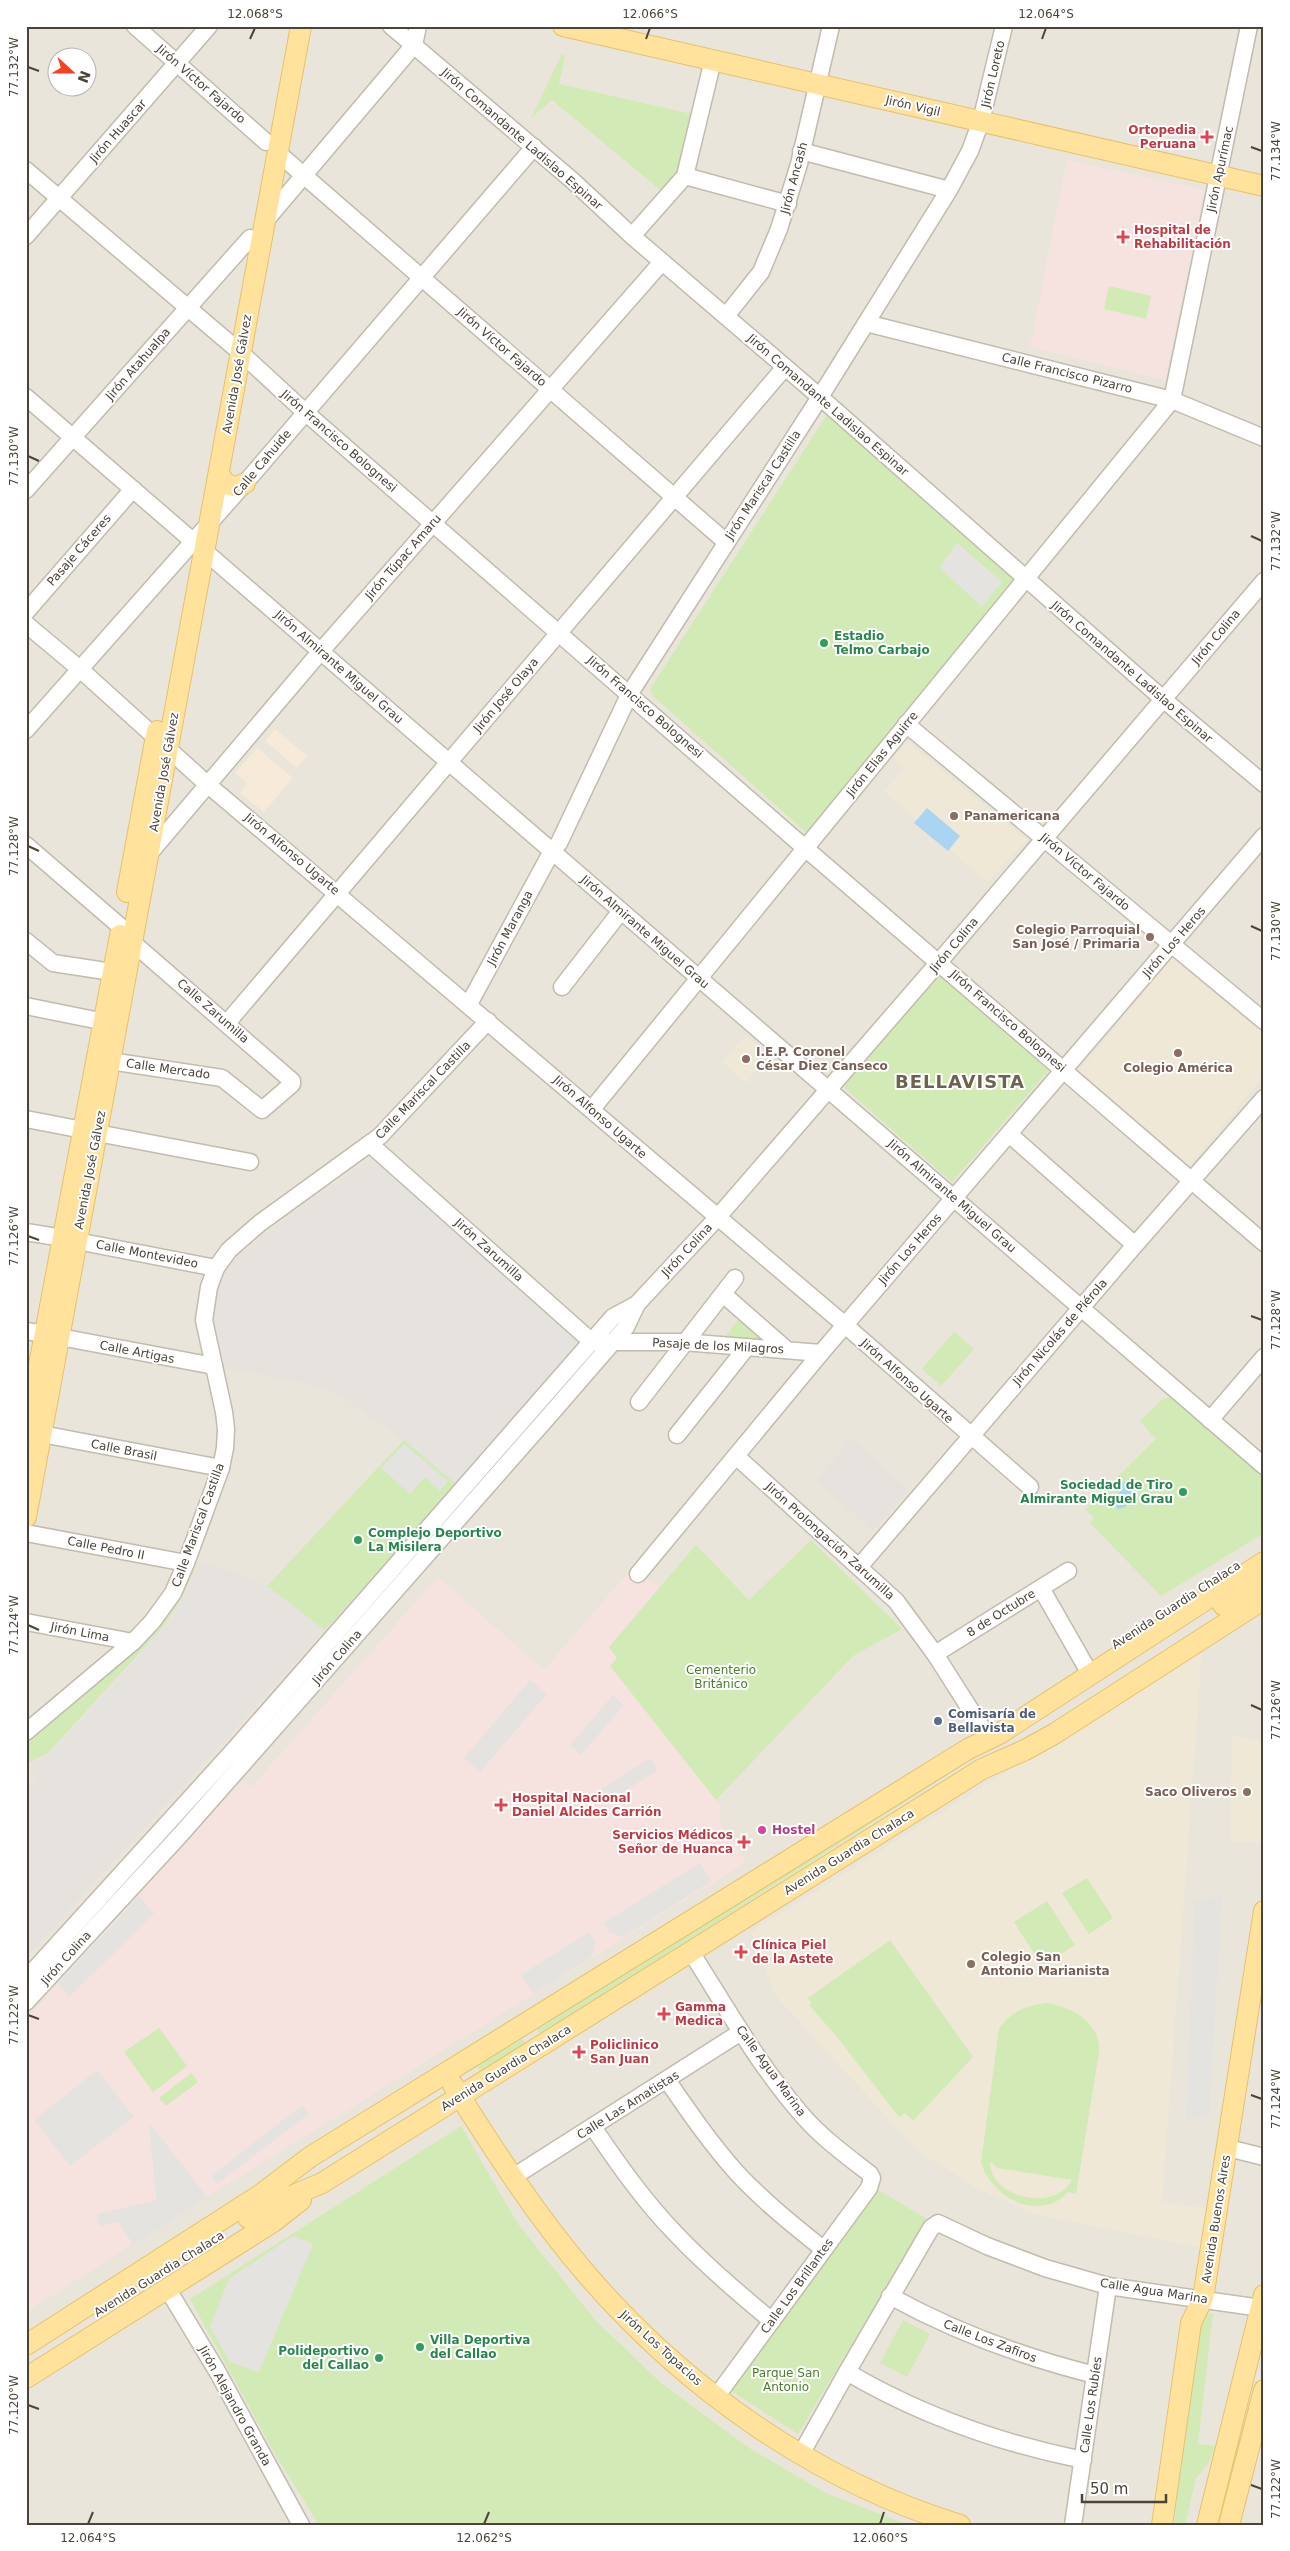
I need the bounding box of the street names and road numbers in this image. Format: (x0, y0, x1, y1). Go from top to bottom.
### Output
street label: Jirón Loreto (978, 39, 1007, 110)
street label: Jirón Víctor Fajardo (153, 41, 248, 126)
street label: Jirón Comandante Ladislao Espinar (438, 65, 605, 213)
street label: Jirón Vigil (883, 93, 942, 119)
street label: Jirón Huascar (86, 96, 149, 166)
street label: Jirón Apurímac (1204, 125, 1236, 214)
street label: Jirón Ancash (777, 140, 810, 216)
street label: Jirón Víctor Fajardo (454, 304, 549, 389)
street label: Avenida José Gálvez (220, 313, 254, 435)
street label: Jirón Atahualpa (102, 325, 173, 404)
street label: Jirón Comandante Ladislao Espinar (744, 331, 911, 479)
street label: Calle Francisco Pizarro (1000, 350, 1134, 396)
street label: Jirón Francisco Bolognesi (278, 386, 400, 495)
street label: Calle Cahuide (230, 427, 294, 499)
street label: Jirón Mariscal Castilla (722, 428, 804, 543)
street label: Pasaje Cáceres (44, 511, 114, 589)
street label: Jirón Túpac Amaru (361, 511, 444, 603)
street label: Jirón Comandante Ladislao Espinar (1048, 598, 1215, 746)
street label: Jirón Almirante Miguel Grau (271, 607, 406, 727)
street label: Jirón Colina (1188, 607, 1243, 668)
street label: Jirón Francisco Bolognesi (584, 652, 706, 761)
street label: Jirón José Olaya (470, 655, 541, 736)
street label: Jirón Elias Aguirre (843, 709, 921, 800)
street label: Avenida José Gálvez (147, 711, 181, 833)
street label: Jirón Alfonso Ugarte (241, 810, 342, 898)
street label: Jirón Víctor Fajardo (1037, 830, 1133, 914)
street label: Jirón Almirante Miguel Grau (577, 872, 712, 992)
street label: Jirón Maranga (484, 888, 536, 969)
street label: Jirón Los Heros (1139, 904, 1208, 981)
street label: Jirón Colina (926, 915, 981, 976)
street label: Jirón Francisco Bolognesi (947, 966, 1069, 1075)
street label: Calle Zarumilla (174, 976, 252, 1046)
street label: Calle Mariscal Castilla (372, 1038, 474, 1142)
street label: Calle Mercado (125, 1056, 211, 1082)
street label: Jirón Alfonso Ugarte (550, 1072, 650, 1161)
street label: Avenida José Gálvez (72, 1109, 108, 1231)
street label: Jirón Almirante Miguel Grau (884, 1136, 1019, 1256)
street label: Jirón Los Heros (875, 1211, 944, 1288)
street label: Jirón Zarumilla (451, 1215, 526, 1284)
street label: Jirón Colina (658, 1220, 715, 1280)
street label: Calle Montevideo (95, 1237, 199, 1271)
street label: Jirón Nicolás de Piérola (1009, 1276, 1110, 1389)
street label: Jirón Alfonso Ugarte (857, 1335, 956, 1426)
street label: Pasaje de los Milagros (652, 1336, 784, 1356)
street label: Calle Artigas (98, 1338, 176, 1366)
street label: Calle Brasil (90, 1437, 158, 1463)
street label: Calle Mariscal Castilla (169, 1461, 227, 1589)
street label: Jirón Prolongación Zarumilla (762, 1479, 897, 1603)
street label: Calle Pedro II (66, 1534, 146, 1562)
street label: Avenida Guardia Chalaca (1109, 1558, 1243, 1652)
street label: 8 de Octubre (964, 1586, 1038, 1640)
street label: Jirón Lima (49, 1619, 110, 1645)
street label: Jirón Colina (309, 1627, 364, 1688)
street label: Avenida Guardia Chalaca (781, 1806, 917, 1898)
street label: Jirón Colina (37, 1928, 94, 1989)
street label: Avenida Guardia Chalaca (438, 2022, 574, 2114)
street label: Calle Agua Marina (733, 2023, 809, 2119)
street label: Calle Las Amatistas (574, 2068, 682, 2142)
street label: Avenida Buenos Aires (1199, 2154, 1233, 2284)
street label: Avenida Guardia Chalaca (91, 2228, 227, 2320)
street label: Calle Los Brillantes (758, 2236, 836, 2336)
street label: Calle Agua Marina (1099, 2276, 1209, 2306)
street label: Jirón Los Topacios (616, 2307, 705, 2388)
street label: Calle Los Zafiros (941, 2317, 1039, 2365)
street label: Jirón Alejandro Granda (196, 2343, 274, 2468)
street label: Calle Los Rubíes (1077, 2356, 1105, 2454)

